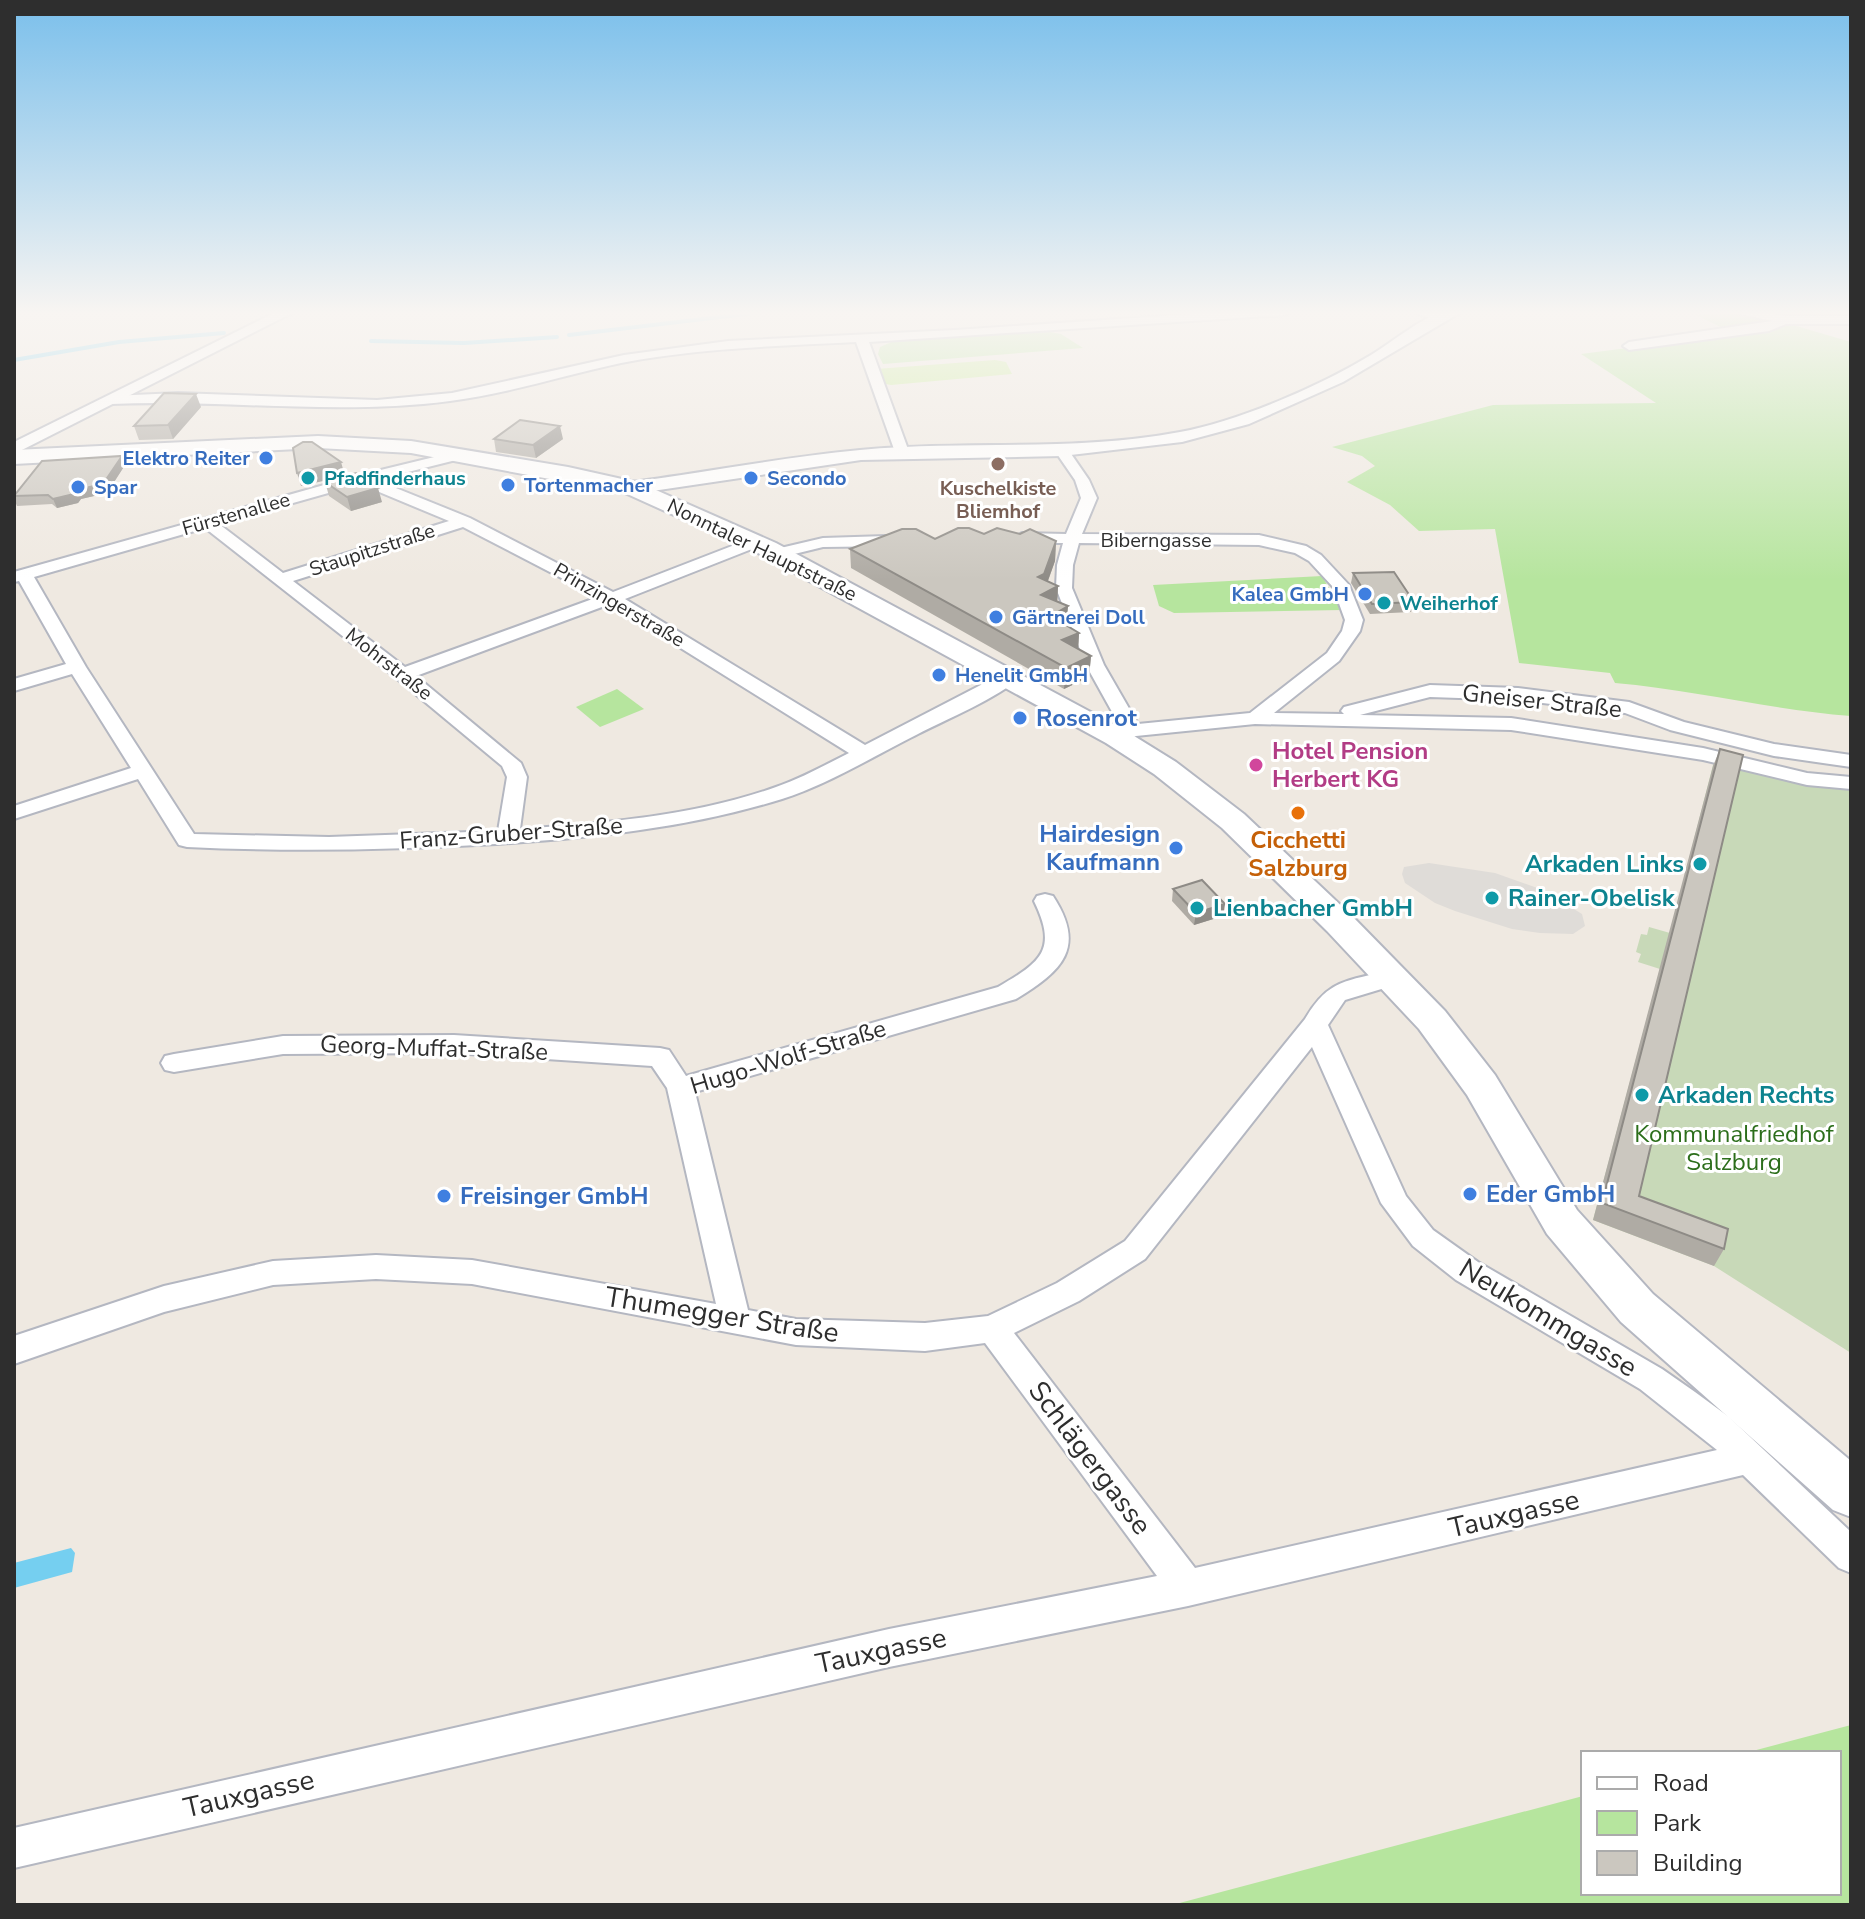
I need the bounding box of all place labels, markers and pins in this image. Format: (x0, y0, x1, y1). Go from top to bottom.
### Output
place label: Elektro Reiter (123, 445, 250, 472)
marker: Elektro Reiter (257, 449, 275, 467)
marker: Kuschelkiste Bliemhof (989, 455, 1007, 473)
place label: Pfadfinderhaus (324, 465, 466, 492)
place label: Secondo (767, 465, 846, 492)
marker: Pfadfinderhaus (299, 469, 317, 487)
marker: Secondo (742, 469, 760, 487)
place label: Tortenmacher (524, 472, 653, 499)
place label: Spar (94, 474, 138, 501)
place label: Kuschelkiste Bliemhof (940, 475, 1056, 525)
marker: Tortenmacher (499, 476, 517, 494)
marker: Spar (69, 478, 87, 496)
place label: Kalea GmbH (1232, 581, 1349, 608)
marker: Kalea GmbH (1356, 585, 1374, 603)
place label: Weiherhof (1400, 590, 1498, 617)
marker: Weiherhof (1375, 594, 1393, 612)
place label: Gärtnerei Doll (1012, 604, 1145, 631)
marker: Gärtnerei Doll (987, 608, 1005, 626)
place label: Henelit GmbH (955, 662, 1088, 689)
marker: Henelit GmbH (930, 666, 948, 684)
place label: Rosenrot (1036, 702, 1138, 734)
marker: Rosenrot (1011, 709, 1029, 727)
place label: Hotel Pension Herbert KG (1272, 735, 1428, 795)
marker: Hotel Pension Herbert KG (1247, 756, 1265, 774)
marker: Cicchetti Salzburg (1289, 804, 1307, 822)
place label: Hairdesign Kaufmann (1039, 818, 1160, 878)
place label: Cicchetti Salzburg (1248, 824, 1348, 884)
marker: Hairdesign Kaufmann (1167, 839, 1185, 857)
place label: Arkaden Links (1525, 848, 1684, 880)
marker: Arkaden Links (1691, 855, 1709, 873)
place label: Rainer-Obelisk (1508, 882, 1676, 914)
marker: Rainer-Obelisk (1483, 889, 1501, 907)
place label: Lienbacher GmbH (1213, 892, 1413, 924)
marker: Lienbacher GmbH (1188, 899, 1206, 917)
place label: Arkaden Rechts (1658, 1079, 1835, 1111)
marker: Arkaden Rechts (1633, 1086, 1651, 1104)
place label: Eder GmbH (1486, 1178, 1615, 1210)
place label: Freisinger GmbH (460, 1180, 649, 1212)
marker: Eder GmbH (1461, 1185, 1479, 1203)
marker: Freisinger GmbH (435, 1187, 453, 1205)

